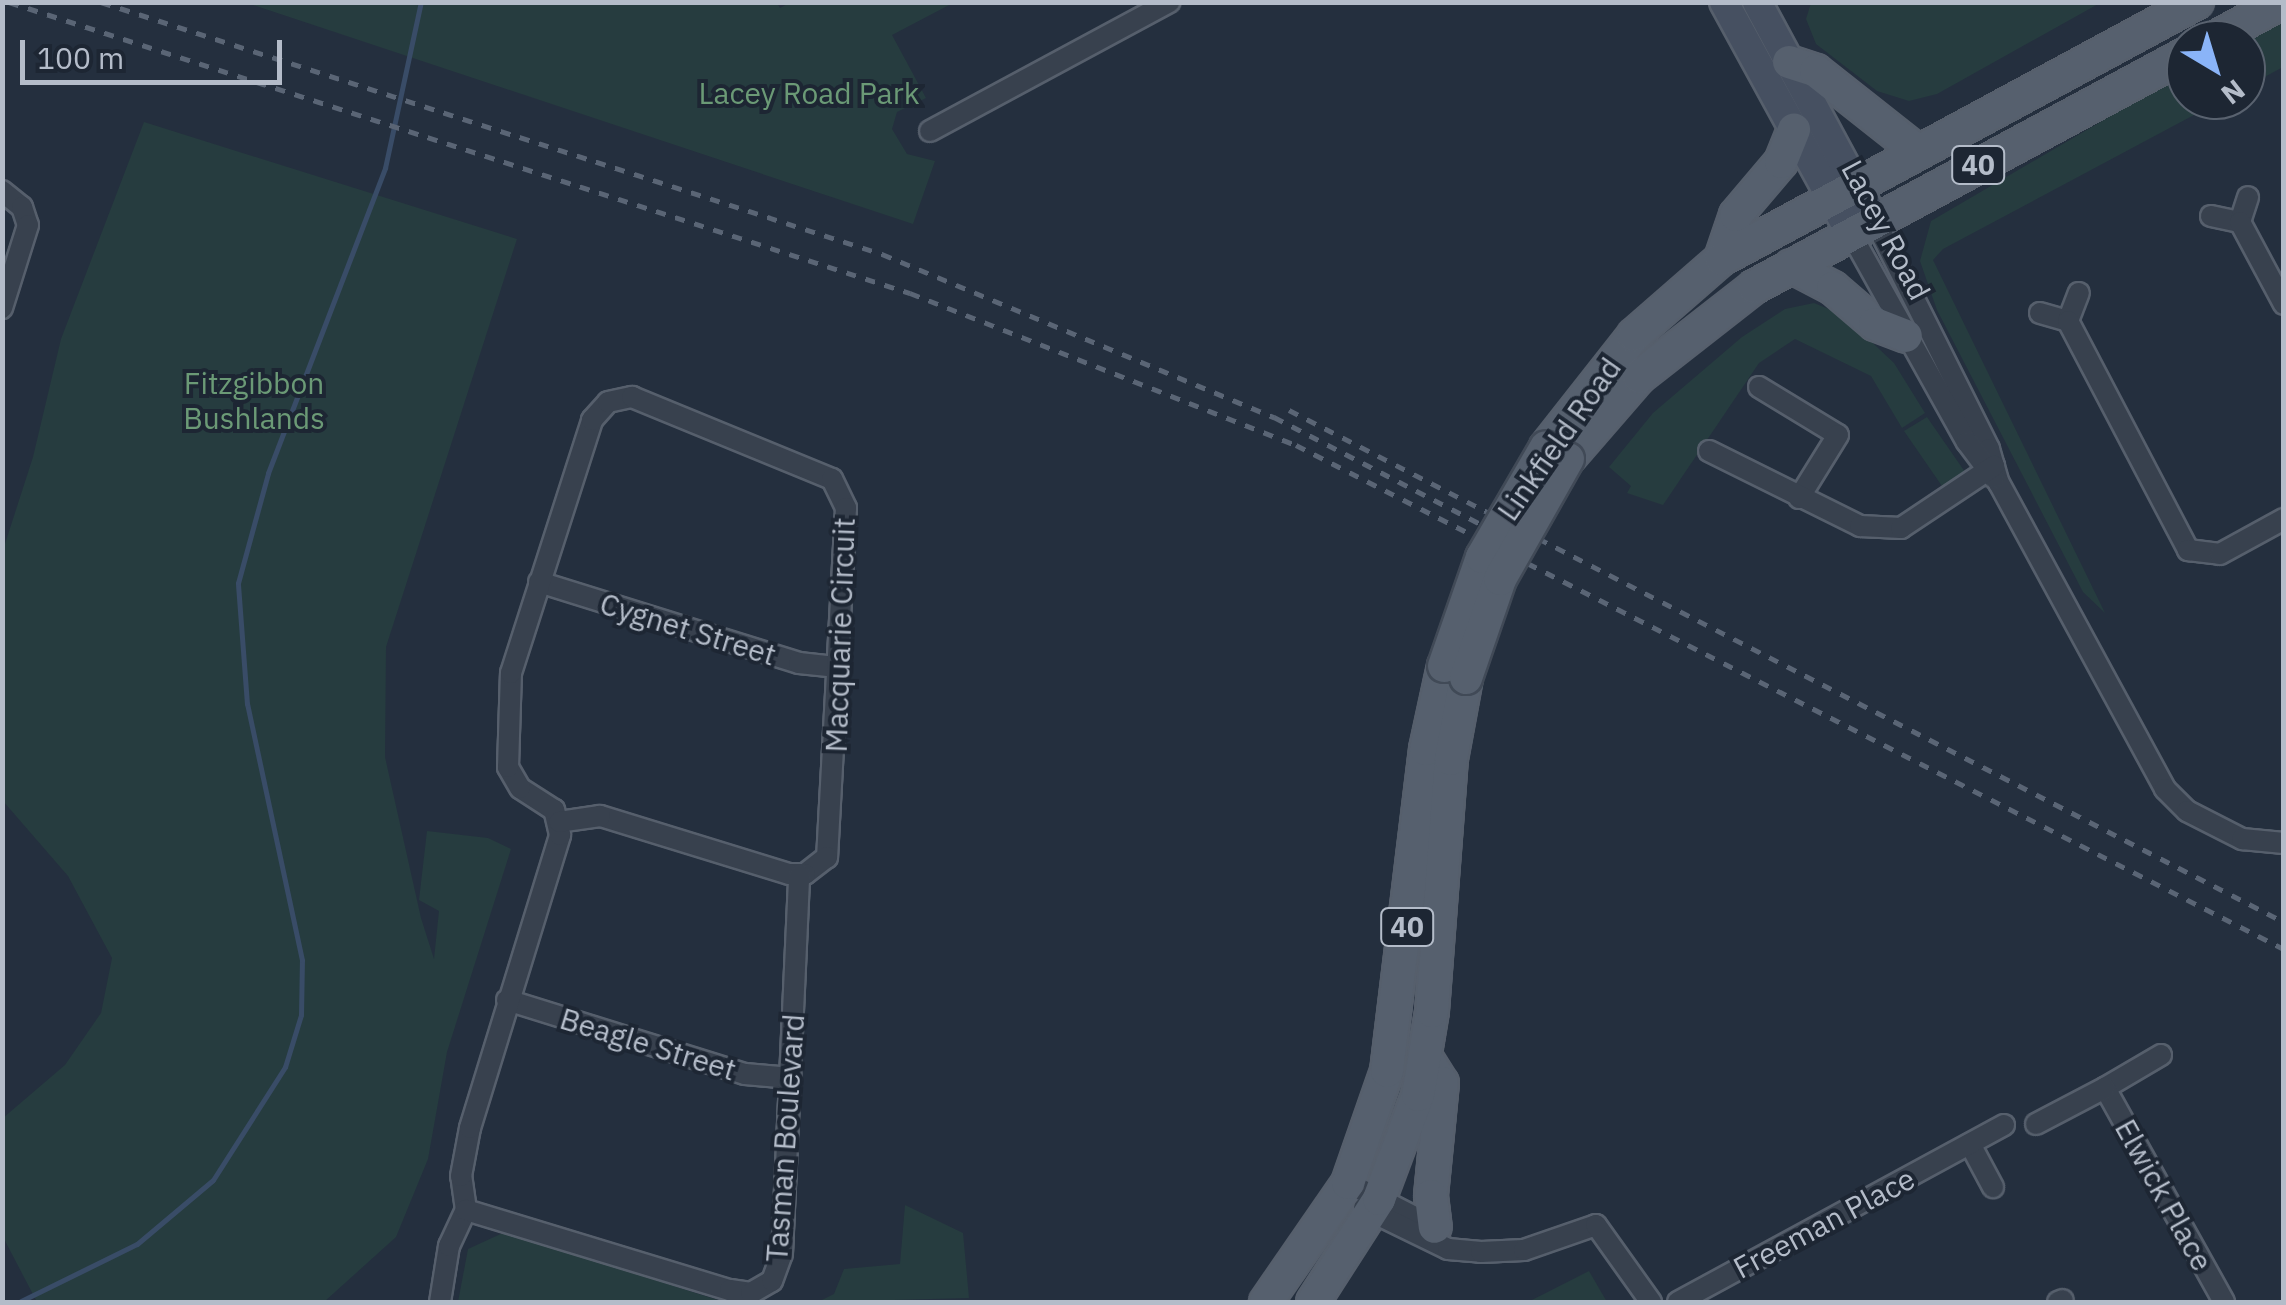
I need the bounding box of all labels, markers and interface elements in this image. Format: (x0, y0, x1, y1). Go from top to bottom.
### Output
scale bar (25, 20, 288, 82)
north arrow (2166, 20, 2266, 120)
text: 100 m (37, 38, 124, 77)
text: N (2214, 72, 2253, 113)
park label: Lacey Road Park (698, 75, 920, 111)
road number: 40 (1950, 142, 2006, 188)
street label: Lacey Road (1834, 154, 1938, 306)
street label: Linkfield Road (1490, 351, 1628, 527)
park label: Fitzgibbon Bushlands (183, 365, 325, 436)
street label: Macquarie Circuit (818, 517, 862, 753)
street label: Cygnet Street (596, 585, 780, 673)
road number: 40 (1380, 904, 1434, 950)
street label: Beagle Street (556, 1000, 740, 1088)
street label: Tasman Boulevard (758, 1013, 812, 1263)
street label: Elwick Place (2108, 1113, 2220, 1277)
street label: Freeman Place (1727, 1160, 1921, 1286)

